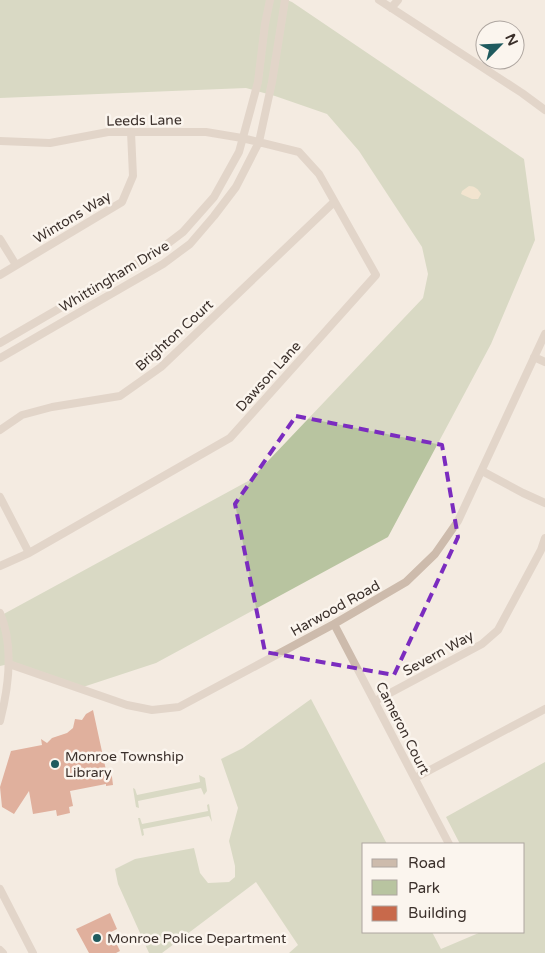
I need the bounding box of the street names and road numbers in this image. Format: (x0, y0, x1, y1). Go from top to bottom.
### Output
street label: Leeds Lane (106, 111, 182, 130)
street label: Wintons Way (30, 187, 114, 247)
street label: Whittingham Drive (56, 237, 172, 316)
street label: Brighton Court (132, 296, 217, 375)
street label: Dawson Lane (232, 338, 305, 415)
street label: Harwood Road (288, 577, 383, 640)
street label: Severn Way (400, 627, 477, 680)
street label: Cameron Court (372, 679, 433, 778)

